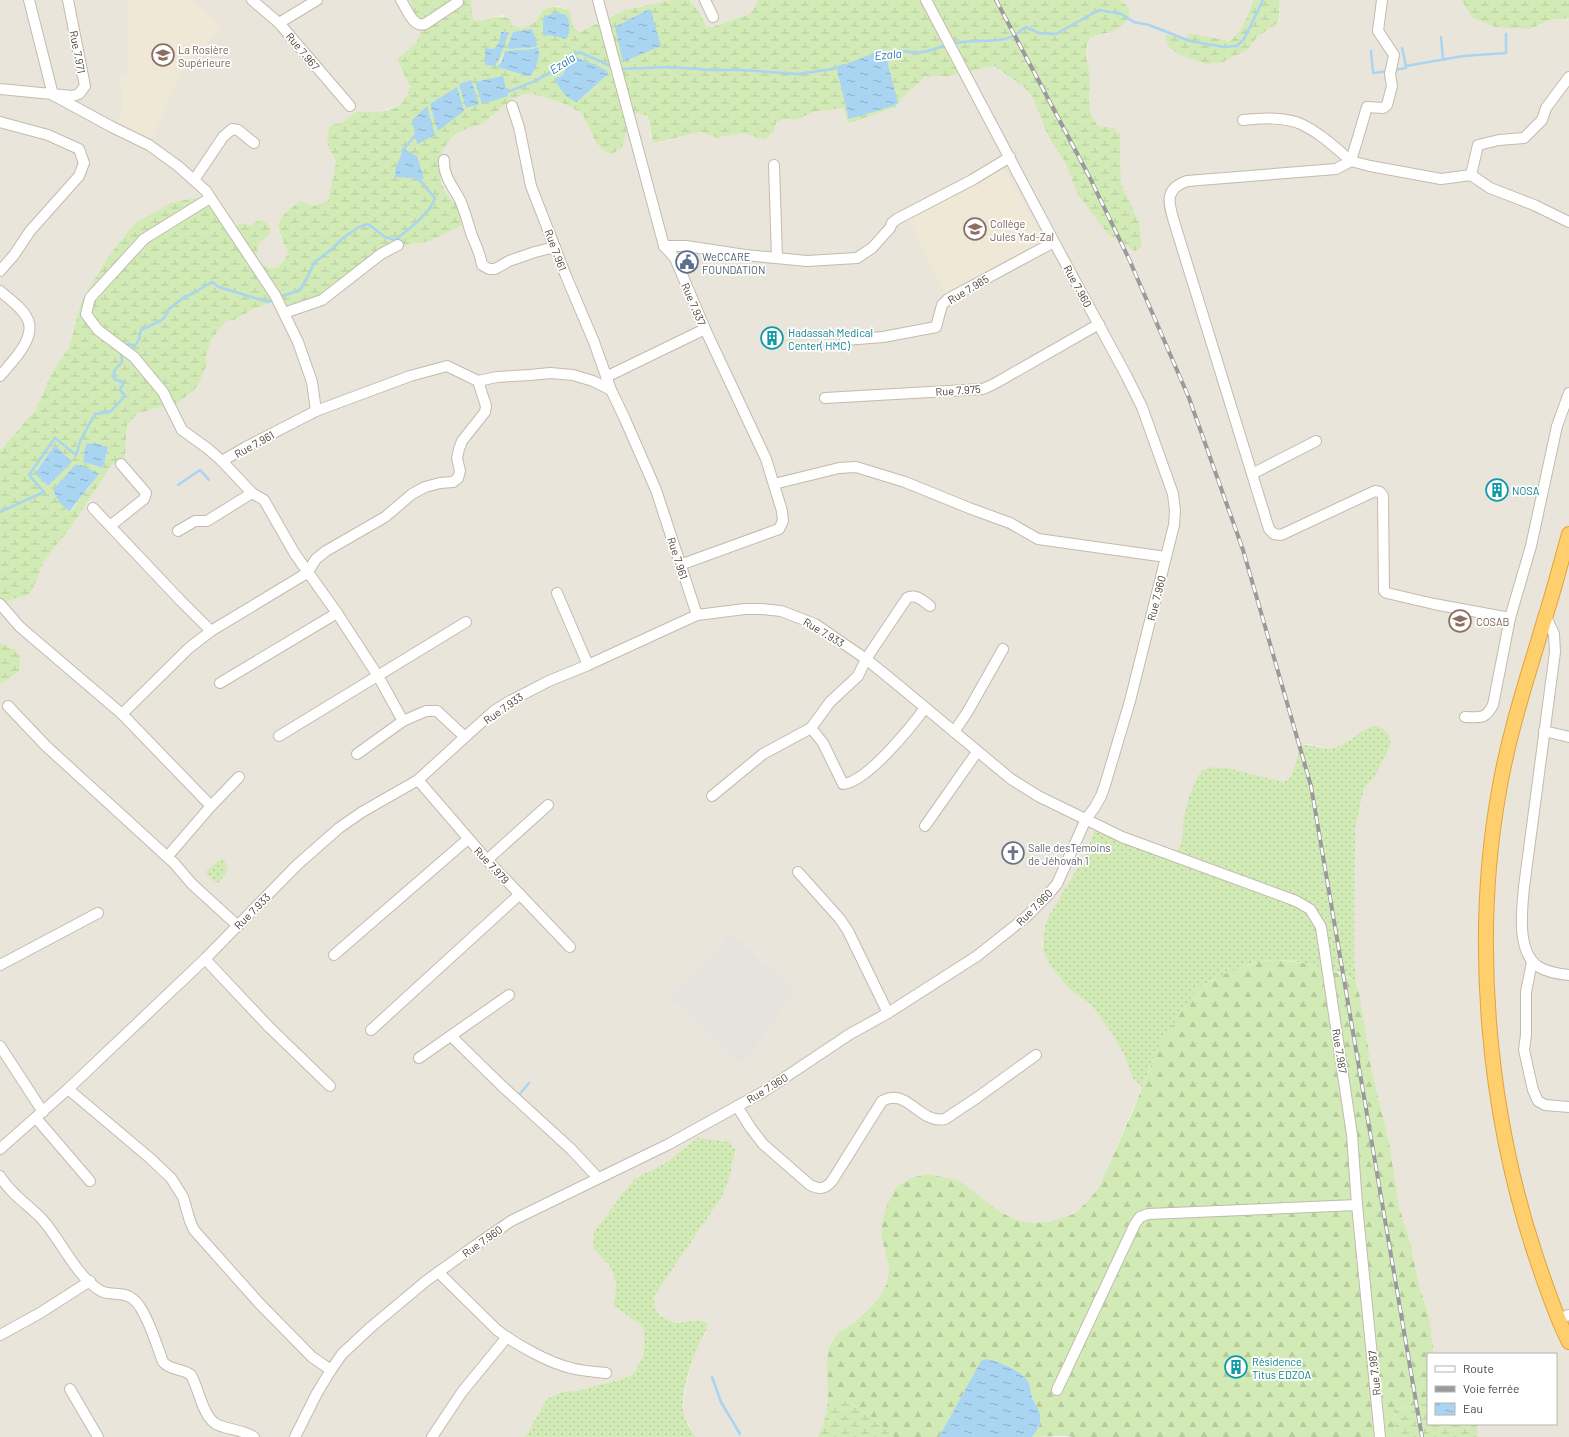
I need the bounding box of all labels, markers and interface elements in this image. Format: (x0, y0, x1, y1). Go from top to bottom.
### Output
street label: Rue 7.971 (67, 30, 89, 74)
street label: Rue 7.967 (284, 30, 322, 72)
school or university icon: La Rosière Supérieure (150, 42, 176, 68)
place label: La Rosière Supérieure (178, 43, 231, 69)
water label: Ezala (874, 46, 902, 62)
water label: Ezala (547, 50, 577, 76)
school or university icon: Collège Jules Yad-Zal (962, 216, 988, 242)
place label: Collège Jules Yad-Zal (990, 217, 1054, 243)
street label: Rue 7.961 (542, 227, 570, 273)
public building icon: WeCCARE FOUNDATION (674, 249, 700, 275)
place label: WeCCARE FOUNDATION (702, 250, 765, 276)
street label: Rue 7.960 (1061, 263, 1095, 309)
street label: Rue 7.985 (945, 272, 991, 306)
street label: Rue 7.937 (679, 281, 709, 327)
building icon: Hadassah Medical Center( HMC) (759, 325, 785, 351)
place label: Hadassah Medical Center( HMC) (788, 326, 873, 352)
street label: Rue 7.975 (935, 382, 981, 398)
street label: Rue 7.961 (232, 428, 276, 460)
building icon: NOSA (1484, 477, 1510, 503)
place label: NOSA (1512, 484, 1540, 497)
street label: Rue 7.961 (665, 535, 691, 581)
street label: Rue 7.960 (1144, 574, 1168, 622)
school or university icon: COSAB (1447, 608, 1473, 634)
street label: Rue 7.933 (801, 615, 847, 649)
place label: COSAB (1476, 615, 1510, 628)
street label: Rue 7.933 (481, 690, 525, 726)
church icon: Salle desTemoins de Jéhovah 1 (1000, 840, 1026, 866)
place label: Salle desTemoins de Jéhovah 1 (1028, 841, 1111, 867)
street label: Rue 7.979 (472, 844, 512, 886)
street label: Rue 7.960 (1013, 886, 1055, 928)
street label: Rue 7.933 (231, 890, 273, 932)
street label: Rue 7.987 (1330, 1028, 1350, 1074)
street label: Rue 7.960 (744, 1070, 790, 1106)
street label: Rue 7.960 (459, 1222, 505, 1260)
street label: Rue 7.987 (1365, 1350, 1383, 1396)
legend (1427, 1353, 1557, 1425)
building icon: Résidence Titus EDZOA (1223, 1354, 1249, 1380)
place label: Résidence Titus EDZOA (1252, 1355, 1312, 1381)
text: Route (1463, 1361, 1494, 1375)
text: Voie ferrée (1463, 1381, 1519, 1395)
text: Eau (1463, 1401, 1483, 1415)

